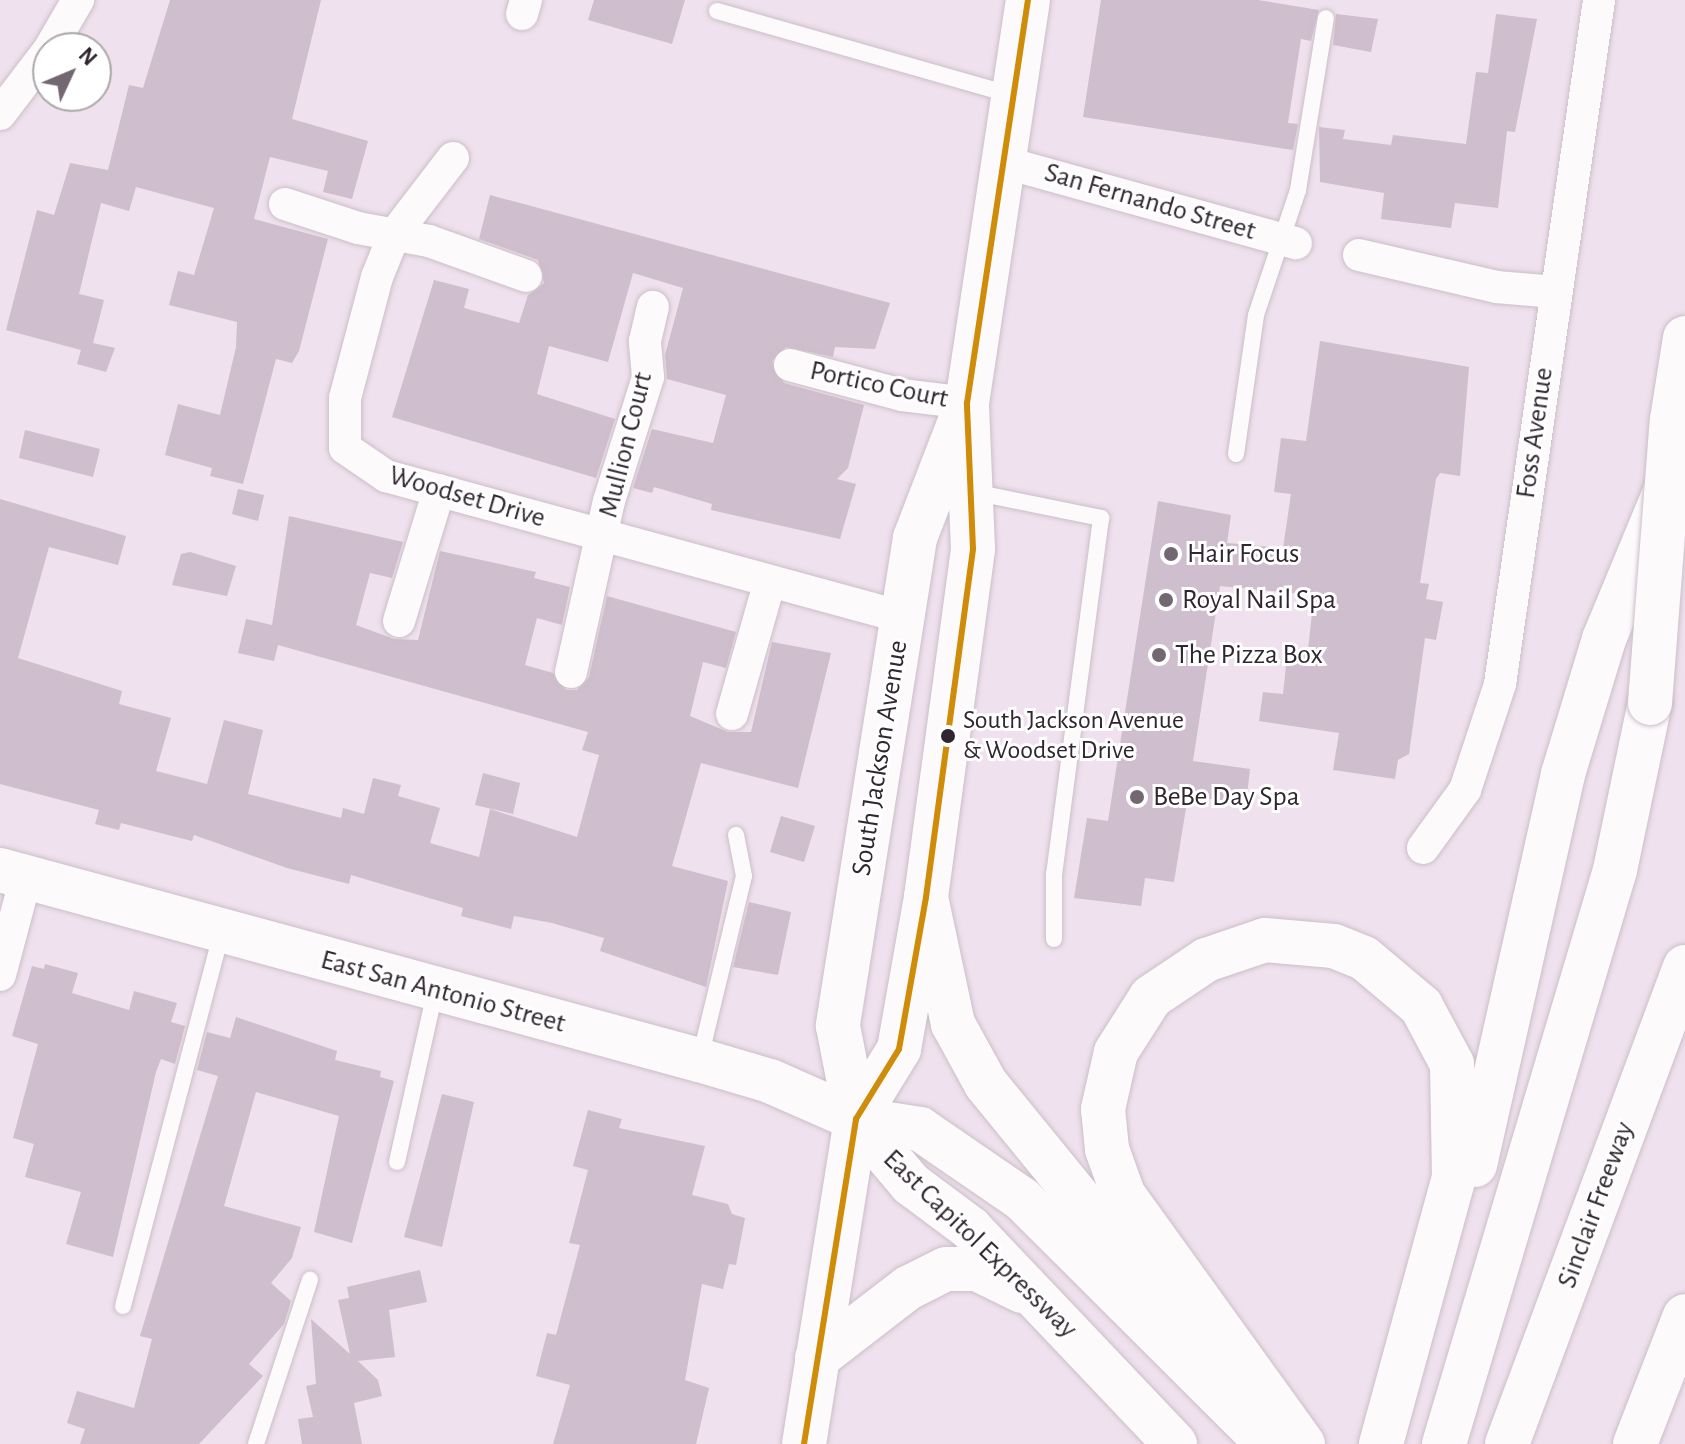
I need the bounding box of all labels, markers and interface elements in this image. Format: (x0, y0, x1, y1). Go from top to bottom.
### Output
north arrow (32, 32, 112, 112)
text: N (75, 44, 101, 70)
street label: San Fernando Street (1041, 156, 1259, 248)
street label: Portico Court (807, 354, 951, 416)
street label: Foss Avenue (1509, 365, 1561, 501)
street label: Mullion Court (592, 369, 660, 521)
street label: Woodset Drive (385, 459, 549, 535)
place label: Hair Focus (1187, 537, 1299, 571)
marker: Hair Focus (1162, 545, 1180, 563)
place label: Royal Nail Spa (1182, 583, 1336, 617)
marker: Royal Nail Spa (1157, 591, 1175, 609)
street label: South Jackson Avenue (845, 638, 915, 878)
place label: The Pizza Box (1175, 638, 1323, 672)
marker: The Pizza Box (1150, 646, 1168, 664)
place label: South Jackson Avenue & Woodset Drive (963, 705, 1184, 766)
marker: South Jackson Avenue & Woodset Drive (940, 728, 956, 744)
place label: BeBe Day Spa (1153, 780, 1300, 814)
marker: BeBe Day Spa (1128, 788, 1146, 806)
street label: East San Antonio Street (317, 943, 569, 1041)
street label: Sinclair Freeway (1550, 1117, 1642, 1293)
street label: East Capitol Expressway (876, 1143, 1084, 1345)

